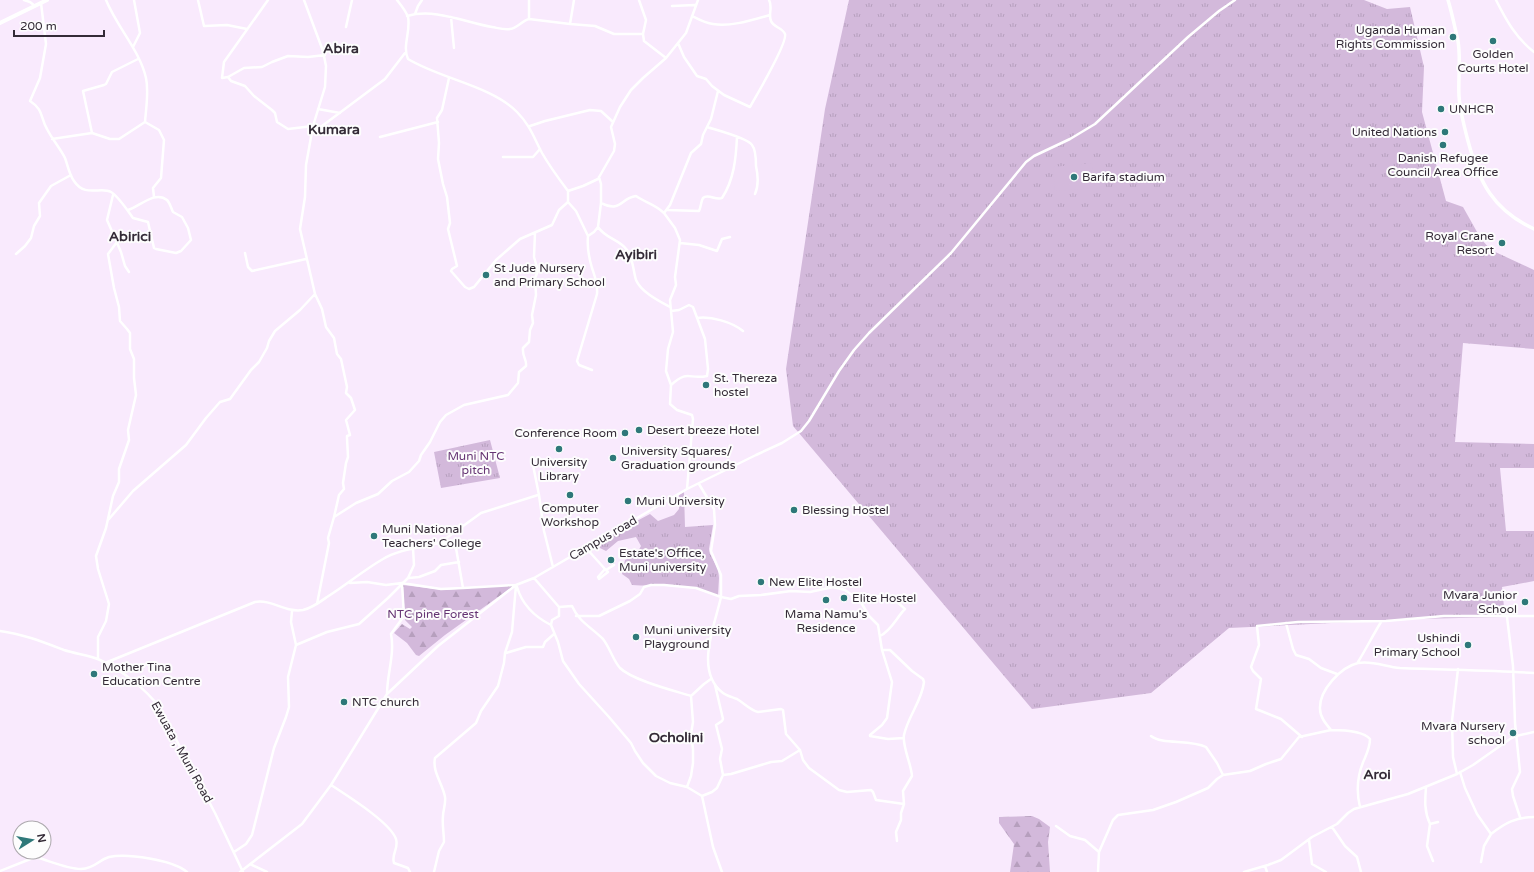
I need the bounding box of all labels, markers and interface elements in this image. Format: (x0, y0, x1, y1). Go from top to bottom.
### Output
scale bar (14, 12, 104, 38)
text: 200 m (20, 19, 57, 33)
place label: Uganda Human Rights Commission (1336, 23, 1445, 51)
marker: Uganda Human Rights Commission (1448, 32, 1458, 42)
marker: Golden Courts Hotel (1488, 36, 1498, 46)
district label: Abira (323, 40, 359, 57)
place label: Golden Courts Hotel (1457, 47, 1529, 75)
place label: UNHCR (1449, 102, 1494, 116)
marker: UNHCR (1436, 104, 1446, 114)
district label: Kumara (308, 121, 360, 138)
place label: United Nations (1352, 125, 1437, 139)
marker: United Nations (1440, 127, 1450, 137)
marker: Danish Refugee Council Area Office (1438, 140, 1448, 150)
place label: Danish Refugee Council Area Office (1388, 151, 1499, 179)
place label: Barifa stadium (1082, 170, 1165, 184)
marker: Barifa stadium (1069, 172, 1079, 182)
district label: Abirici (109, 228, 151, 245)
place label: Royal Crane Resort (1425, 229, 1494, 257)
marker: Royal Crane Resort (1497, 238, 1507, 248)
district label: Ayibiri (615, 246, 657, 263)
place label: St Jude Nursery and Primary School (494, 261, 605, 289)
marker: St Jude Nursery and Primary School (481, 270, 491, 280)
place label: St. Thereza hostel (714, 371, 777, 399)
marker: St. Thereza hostel (701, 380, 711, 390)
place label: Desert breeze Hotel (647, 423, 759, 437)
marker: Desert breeze Hotel (634, 425, 644, 435)
place label: Conference Room (514, 426, 617, 440)
marker: Conference Room (620, 428, 630, 438)
marker: University Library (554, 444, 564, 454)
place label: University Squares/ Graduation grounds (621, 444, 736, 472)
park label: Muni NTC pitch (447, 449, 505, 477)
marker: University Squares/ Graduation grounds (608, 453, 618, 463)
place label: University Library (531, 455, 588, 483)
marker: Computer Workshop (565, 490, 575, 500)
place label: Muni University (636, 494, 725, 508)
marker: Muni University (623, 496, 633, 506)
place label: Computer Workshop (541, 501, 599, 529)
place label: Blessing Hostel (802, 503, 889, 517)
marker: Blessing Hostel (789, 505, 799, 515)
street label: Campus road (567, 513, 639, 563)
place label: Muni National Teachers' College (382, 522, 481, 550)
marker: Muni National Teachers' College (369, 531, 379, 541)
place label: Estate's Office, Muni university (619, 546, 707, 574)
marker: Estate's Office, Muni university (606, 555, 616, 565)
place label: New Elite Hostel (769, 575, 862, 589)
marker: New Elite Hostel (756, 577, 766, 587)
place label: Mvara Junior School (1443, 588, 1517, 616)
place label: Elite Hostel (852, 591, 916, 605)
marker: Elite Hostel (839, 593, 849, 603)
marker: Mama Namu's Residence (821, 595, 831, 605)
marker: Mvara Junior School (1520, 597, 1530, 607)
park label: NTC pine Forest (387, 607, 479, 621)
place label: Mama Namu's Residence (785, 607, 867, 635)
place label: Muni university Playground (644, 623, 732, 651)
place label: Ushindi Primary School (1374, 631, 1460, 659)
marker: Muni university Playground (631, 632, 641, 642)
marker: Ushindi Primary School (1463, 640, 1473, 650)
place label: Mother Tina Education Centre (102, 660, 201, 688)
marker: Mother Tina Education Centre (89, 669, 99, 679)
place label: NTC church (352, 695, 419, 709)
marker: NTC church (339, 697, 349, 707)
street label: Ewuata , Muni Road (148, 699, 216, 805)
place label: Mvara Nursery school (1421, 719, 1506, 747)
marker: Mvara Nursery school (1508, 728, 1518, 738)
district label: Ocholini (649, 729, 703, 746)
district label: Aroi (1363, 766, 1391, 783)
north arrow (12, 820, 52, 860)
text: N (34, 833, 49, 844)

